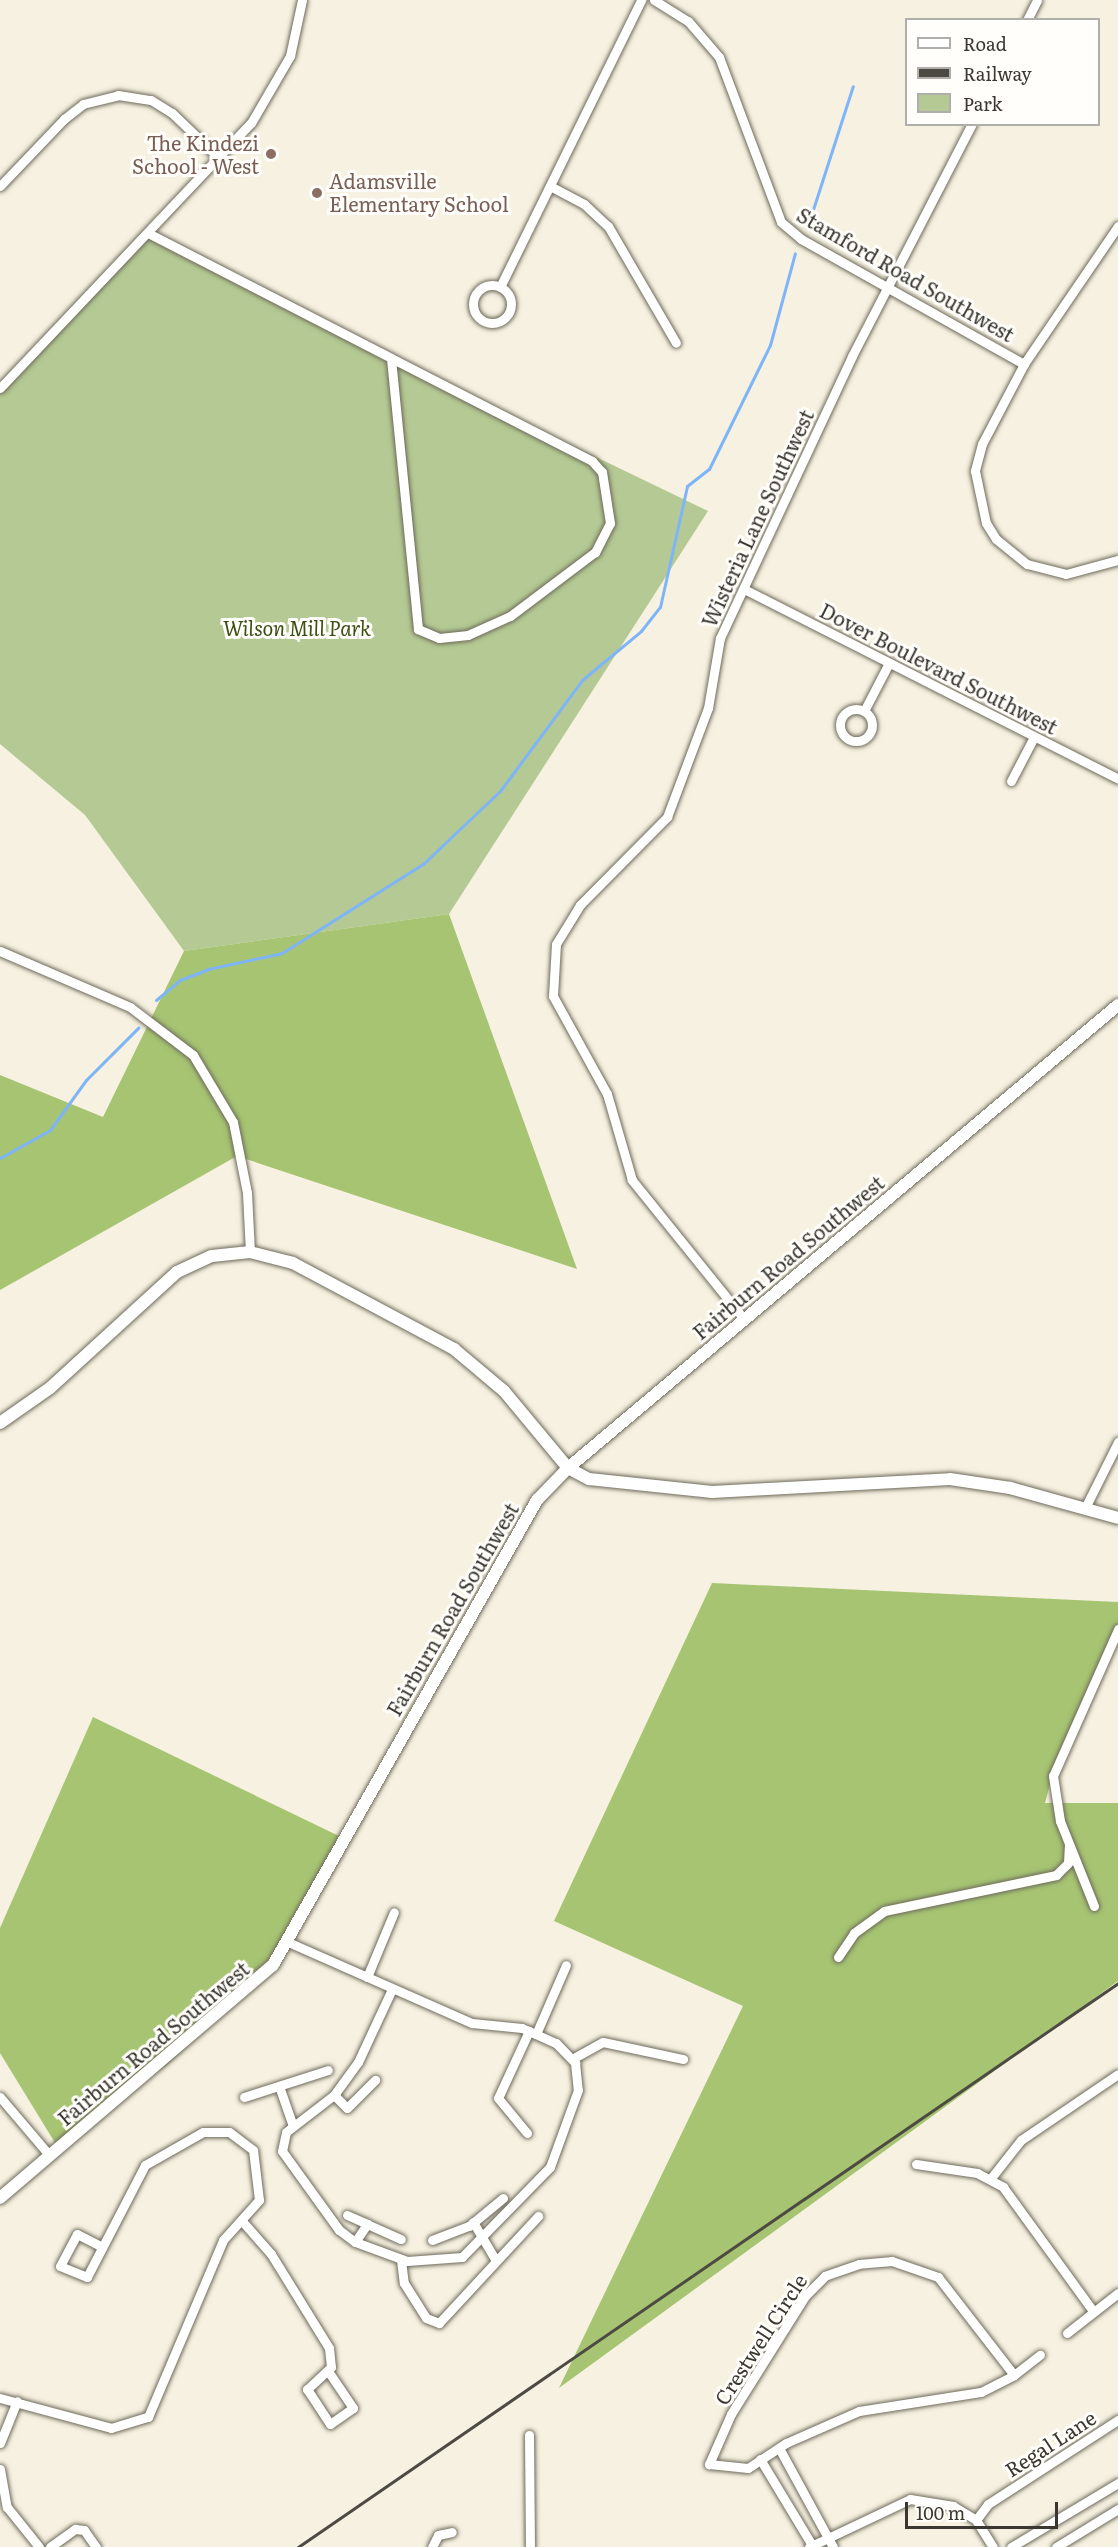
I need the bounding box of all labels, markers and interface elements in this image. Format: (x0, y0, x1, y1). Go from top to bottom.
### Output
legend (905, 18, 1100, 126)
text: Road (963, 30, 1007, 57)
text: Railway (963, 60, 1032, 87)
text: Park (963, 90, 1002, 117)
place label: The Kindezi School - West (132, 130, 259, 177)
marker: The Kindezi School - West (264, 147, 278, 161)
place label: Adamsville Elementary School (329, 169, 509, 216)
marker: Adamsville Elementary School (310, 186, 324, 200)
street label: Stamford Road Southwest (793, 202, 1019, 346)
street label: Wisteria Lane Southwest (696, 406, 818, 630)
street label: Dover Boulevard Southwest (816, 597, 1062, 739)
park label: Wilson Mill Park (223, 615, 371, 639)
street label: Fairburn Road Southwest (688, 1170, 888, 1344)
street label: Fairburn Road Southwest (381, 1498, 523, 1720)
street label: Fairburn Road Southwest (53, 1956, 253, 2130)
street label: Crestwell Circle (709, 2269, 811, 2409)
street label: Regal Lane (1000, 2405, 1100, 2481)
scale bar (908, 2490, 1061, 2528)
text: 100 m (916, 2499, 965, 2526)

